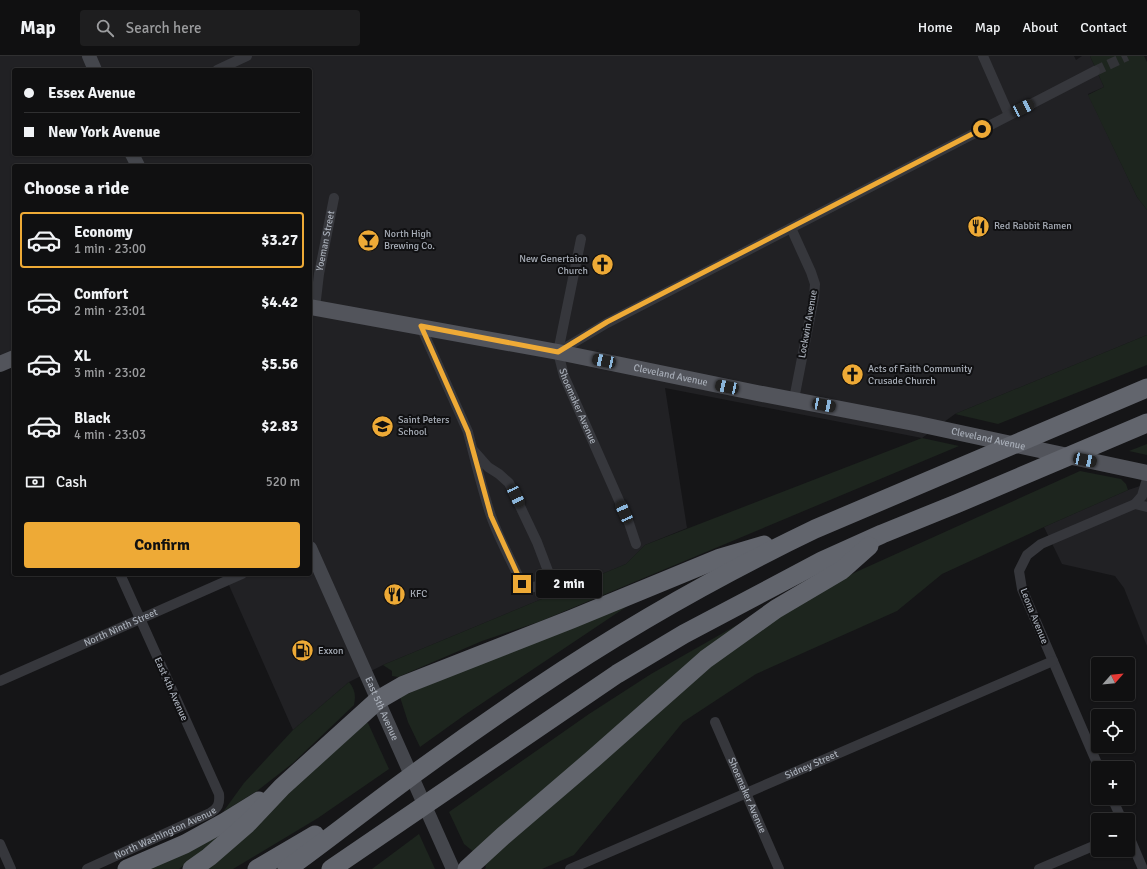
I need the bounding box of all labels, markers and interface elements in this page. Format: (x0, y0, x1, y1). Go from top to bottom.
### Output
search box (80, 10, 360, 46)
text: Map (20, 16, 56, 40)
icon: search (94, 17, 116, 39)
text: Search here (126, 19, 201, 37)
text: Home (918, 19, 953, 36)
text: Map (975, 19, 1000, 36)
text: About (1022, 19, 1058, 36)
text: Contact (1080, 19, 1127, 36)
text: Essex Avenue (48, 84, 136, 102)
car (1010, 97, 1036, 119)
route start (973, 120, 991, 138)
text: New York Avenue (48, 123, 160, 141)
text: Choose a ride (24, 177, 129, 199)
street label: Yoeman Street (314, 209, 337, 272)
restaurant icon: Red Rabbit Ramen (966, 213, 992, 239)
place label: Red Rabbit Ramen (994, 220, 1072, 232)
icon: car (26, 222, 62, 258)
text: Economy (74, 223, 133, 241)
bar icon: North High Brewing Co. (355, 227, 381, 253)
place label: North High Brewing Co. (384, 228, 435, 252)
text: $3.27 (261, 231, 298, 249)
text: 1 min · 23:00 (74, 241, 146, 257)
church icon: New Genertaion Church (590, 252, 616, 278)
place label: New Genertaion Church (519, 253, 588, 277)
icon: car (26, 284, 62, 320)
text: Comfort (74, 285, 128, 303)
street label: Lockwin Avenue (796, 289, 820, 359)
text: $4.42 (261, 293, 298, 311)
text: 2 min · 23:01 (74, 303, 146, 319)
icon: car (26, 346, 62, 382)
text: XL (74, 347, 91, 365)
car (591, 353, 617, 369)
text: $5.56 (261, 355, 298, 373)
street label: Cleveland Avenue (632, 362, 709, 389)
church icon: Acts of Faith Community Crusade Church (840, 362, 866, 388)
place label: Acts of Faith Community Crusade Church (868, 363, 973, 387)
text: 3 min · 23:02 (74, 365, 146, 381)
street label: Shoemaker Avenue (556, 367, 599, 446)
car (714, 379, 740, 395)
car (811, 397, 837, 413)
icon: car (26, 408, 62, 444)
text: Black (74, 409, 111, 427)
school or university icon: Saint Peters School (370, 413, 396, 439)
place label: Saint Peters School (398, 414, 450, 438)
text: $2.83 (261, 417, 298, 435)
street label: Cleveland Avenue (950, 425, 1026, 453)
text: 4 min · 23:03 (74, 427, 146, 443)
car (1072, 452, 1098, 468)
icon: cash (24, 471, 46, 493)
text: Cash (56, 473, 87, 491)
text: 520 m (266, 474, 300, 490)
car (505, 483, 527, 509)
car (614, 499, 634, 525)
button: Confirm (24, 522, 300, 568)
callout: 2 min (536, 570, 602, 598)
route end (513, 575, 531, 593)
text: 2 min (553, 576, 585, 592)
restaurant icon: KFC (381, 581, 407, 607)
street label: Leona Avenue (1017, 586, 1051, 646)
place label: KFC (410, 588, 427, 600)
street label: North Ninth Street (82, 606, 160, 649)
fuel station icon: Exxon (289, 638, 315, 664)
place label: Exxon (318, 645, 343, 657)
street label: East 4th Avenue (152, 655, 190, 723)
north arrow (1091, 657, 1135, 701)
map controls (1091, 657, 1135, 857)
street label: East 5th Avenue (362, 675, 401, 743)
button: locate (1091, 709, 1135, 753)
street label: Sidney Street (783, 748, 841, 782)
street label: Shoemaker Avenue (725, 756, 769, 835)
button: + (1091, 761, 1135, 805)
street label: North Washington Avenue (112, 804, 219, 862)
button: − (1091, 813, 1135, 857)

